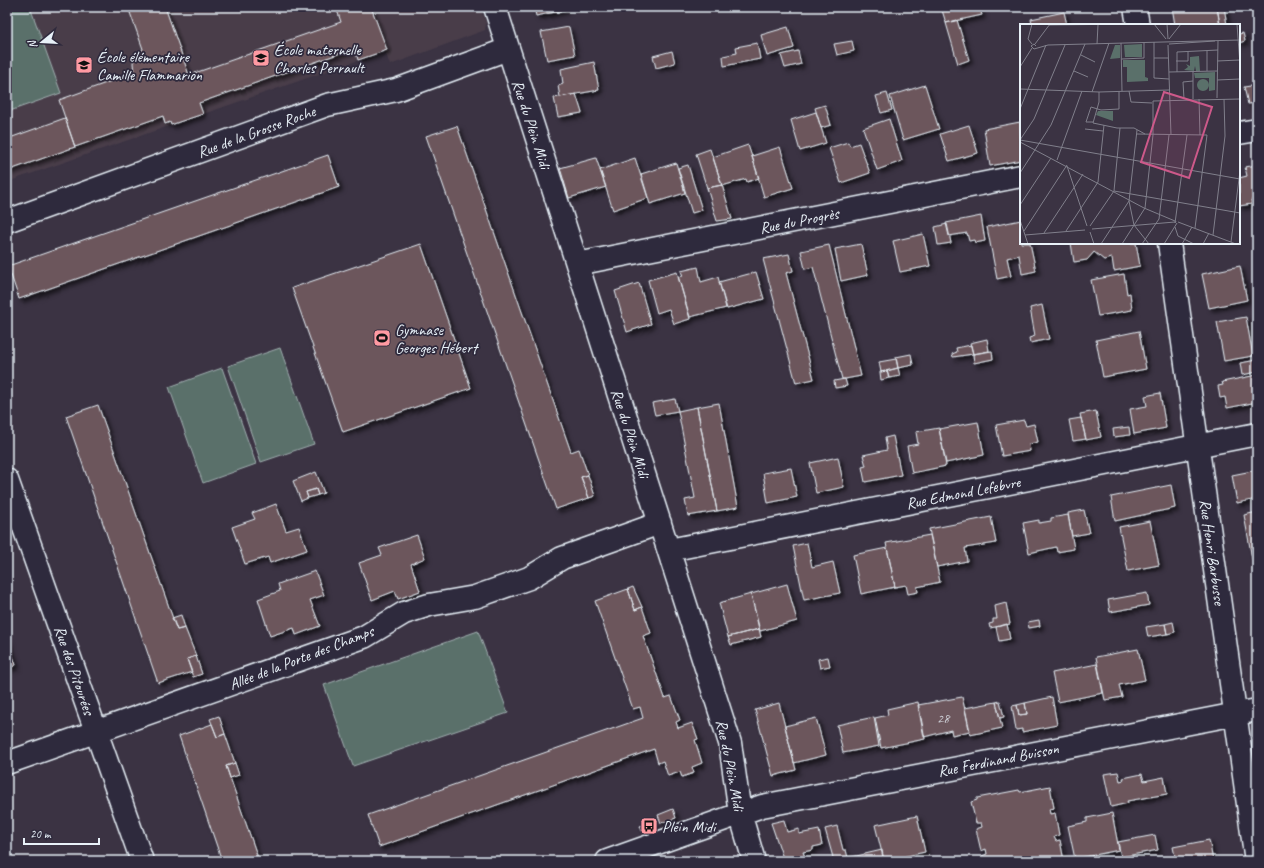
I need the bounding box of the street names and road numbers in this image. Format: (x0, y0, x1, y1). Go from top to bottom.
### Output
street label: Rue du Plein Midi (507, 77, 555, 173)
street label: Rue de la Grosse Roche (195, 101, 320, 163)
street label: Rue du Progrès (758, 203, 842, 238)
street label: Rue du Plein Midi (606, 386, 654, 482)
street label: Rue Edmond Lefebvre (904, 472, 1024, 514)
street label: Rue Henri Barbusse (1195, 498, 1230, 608)
street label: Allée de la Porte des Champs (226, 621, 378, 695)
street label: Rue des Pitourées (49, 623, 99, 719)
street label: Rue du Plein Midi (711, 718, 749, 814)
street label: Rue Ferdinand Buisson (936, 738, 1061, 782)

